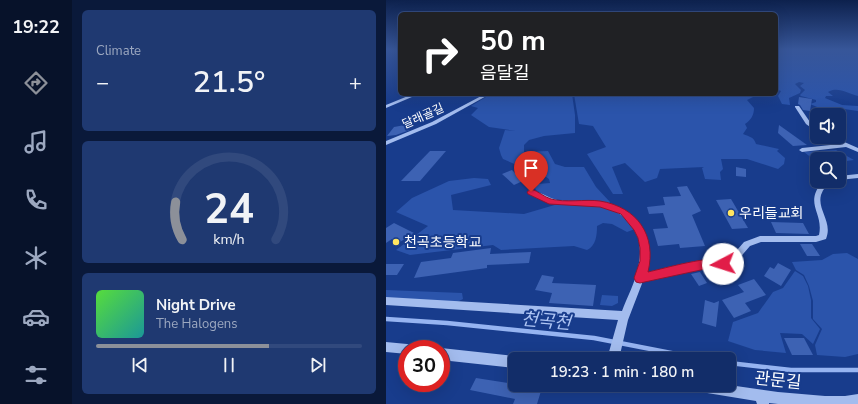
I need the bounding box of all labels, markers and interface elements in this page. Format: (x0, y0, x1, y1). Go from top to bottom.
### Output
text: 19:22 (12, 15, 60, 39)
text: 50 m (480, 22, 546, 60)
icon: right (414, 28, 466, 80)
text: Climate (96, 42, 141, 60)
text: 음달길 (480, 61, 530, 85)
text: 21.5° (193, 62, 265, 103)
text: − (96, 68, 109, 98)
text: + (349, 68, 362, 98)
icon: directions (22, 69, 50, 97)
street label: 달래골길 (400, 100, 446, 132)
map controls (810, 108, 846, 188)
button: sound (810, 108, 846, 144)
icon: music (22, 128, 50, 156)
pin (514, 151, 548, 192)
button: search (810, 152, 846, 188)
icon: arrive (520, 157, 542, 179)
text: 24 (204, 181, 254, 238)
icon: phone (22, 186, 50, 214)
place label: 우리들교회 (739, 204, 803, 223)
marker: 우리들교회 (726, 208, 736, 218)
text: km/h (213, 230, 245, 249)
place label: 천곡초등학교 (404, 233, 481, 252)
marker: 천곡초등학교 (391, 237, 401, 247)
position arrow (702, 243, 744, 285)
icon: climate (22, 244, 50, 272)
text: Night Drive (156, 295, 236, 315)
icon: car (22, 303, 50, 331)
water label: 천곡천 (520, 307, 574, 335)
text: The Halogens (156, 315, 237, 333)
speed limit sign: 30 (398, 340, 450, 392)
icon: previous (129, 354, 151, 376)
icon: pause (218, 354, 240, 376)
icon: next (307, 354, 329, 376)
icon: filters (22, 361, 50, 389)
text: 19:23 · 1 min · 180 m (550, 362, 694, 382)
street label: 관문길 (753, 367, 802, 394)

